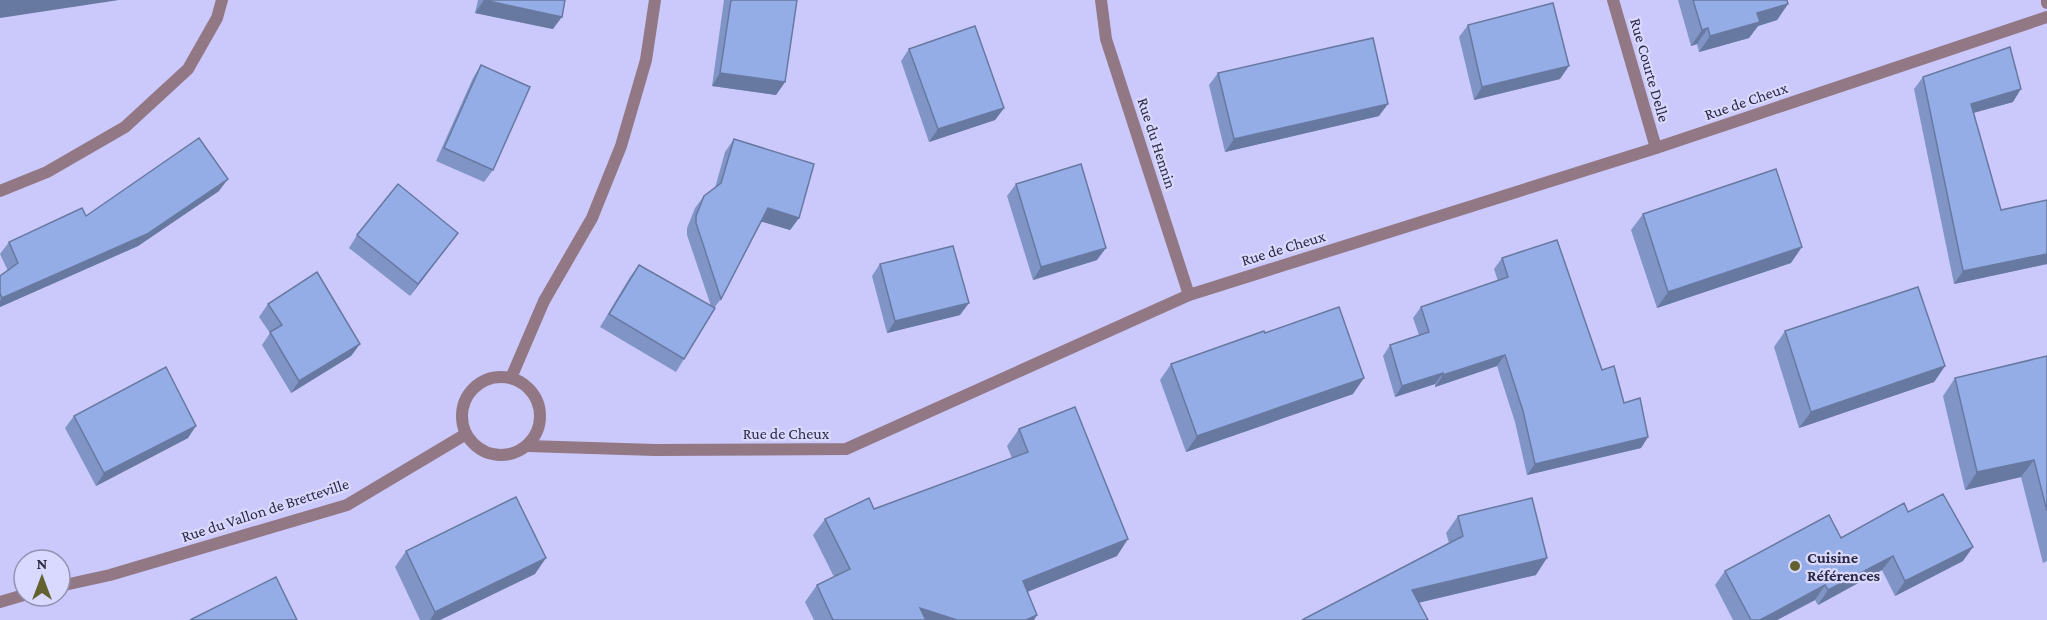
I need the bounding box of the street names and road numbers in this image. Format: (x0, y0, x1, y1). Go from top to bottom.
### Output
street label: Rue Courte Delle (1627, 16, 1673, 124)
street label: Rue de Cheux (1702, 79, 1790, 123)
street label: Rue du Hennin (1134, 95, 1180, 191)
street label: Rue de Cheux (1239, 227, 1327, 269)
street label: Rue de Cheux (743, 425, 830, 442)
street label: Rue du Vallon de Bretteville (179, 475, 351, 545)

